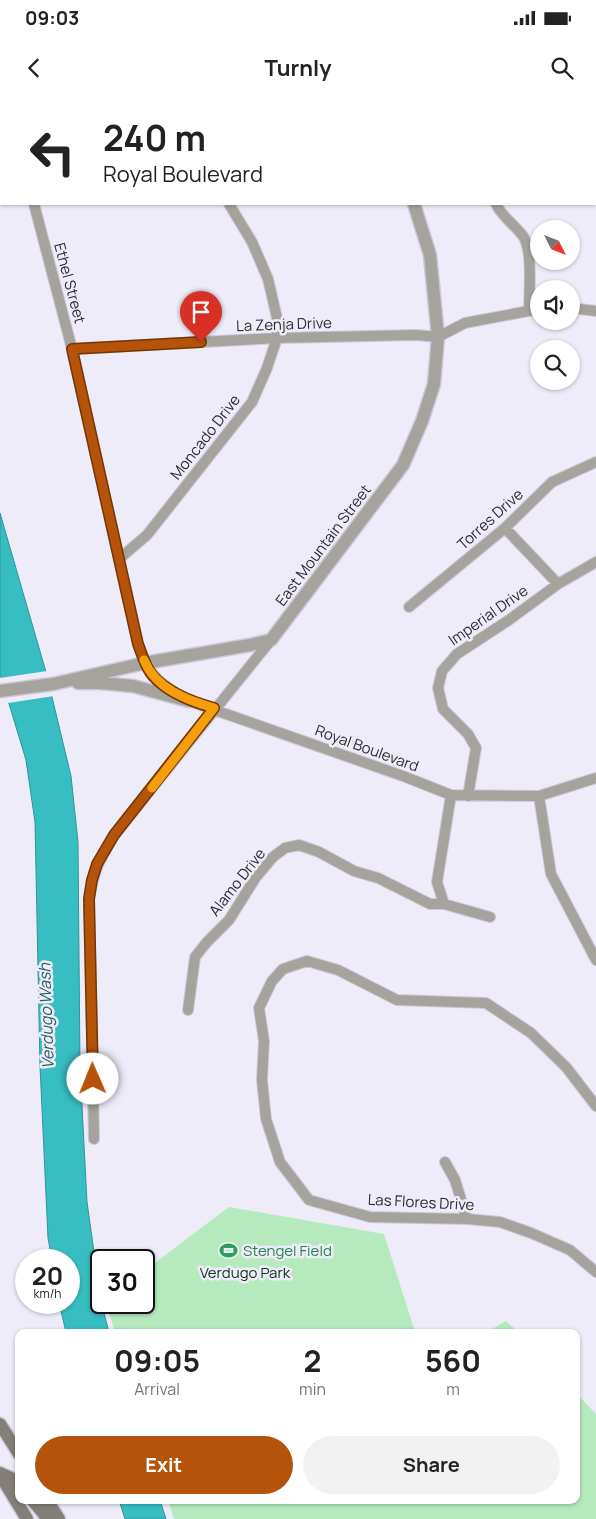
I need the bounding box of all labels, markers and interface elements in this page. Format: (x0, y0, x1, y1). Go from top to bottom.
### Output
text: 09:03 (25, 5, 79, 31)
text: Turnly (264, 53, 332, 83)
icon: back (20, 54, 48, 82)
icon: search (548, 54, 576, 82)
text: 240 m (103, 114, 206, 162)
icon: left (20, 120, 85, 185)
text: Royal Boulevard (103, 159, 263, 189)
north arrow (530, 220, 580, 270)
map controls (530, 220, 580, 390)
street label: Ethel Street (49, 240, 91, 326)
button: sound (530, 280, 580, 330)
pin (180, 291, 222, 342)
icon: arrive (187, 298, 215, 326)
street label: La Zenja Drive (236, 312, 332, 336)
button: search (530, 340, 580, 390)
street label: Moncado Drive (165, 390, 245, 484)
street label: East Mountain Street (270, 480, 376, 610)
street label: Torres Drive (453, 484, 528, 554)
street label: Imperial Drive (444, 580, 532, 650)
street label: Royal Boulevard (312, 719, 422, 777)
street label: Alamo Drive (204, 843, 270, 920)
water label: Verdugo Wash (33, 962, 59, 1069)
position arrow (66, 1052, 118, 1104)
street label: Las Flores Drive (367, 1189, 475, 1215)
sports icon: Stengel Field (219, 1240, 239, 1260)
place label: Stengel Field (243, 1240, 332, 1261)
speed limit sign: 30 (90, 1249, 155, 1314)
text: 20 (32, 1258, 63, 1293)
park label: Verdugo Park (200, 1262, 291, 1283)
text: km/h (34, 1285, 61, 1302)
text: 09:05 (114, 1340, 200, 1381)
text: 2 (304, 1340, 321, 1381)
text: 560 (425, 1340, 481, 1381)
text: Arrival (134, 1378, 180, 1400)
text: min (299, 1378, 326, 1400)
text: m (446, 1378, 460, 1400)
button: Exit (35, 1436, 293, 1494)
button: Share (303, 1436, 560, 1494)

